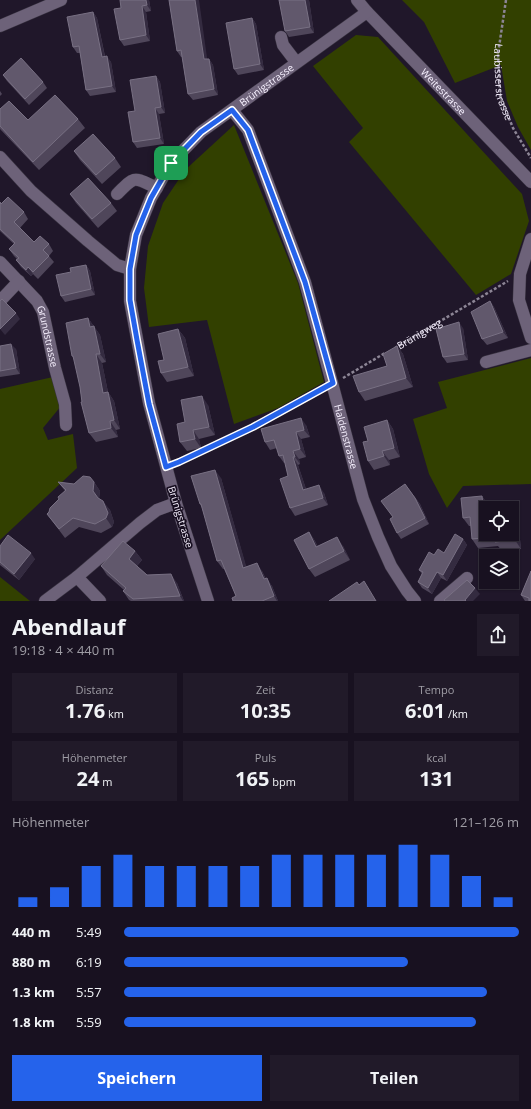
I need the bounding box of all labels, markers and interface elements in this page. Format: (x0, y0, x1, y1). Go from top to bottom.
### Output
street label: Laubisserstrasse (491, 42, 516, 122)
street label: Brünigstrasse (236, 60, 297, 109)
street label: Weitestrasse (418, 65, 470, 118)
pin (154, 146, 188, 180)
icon: arrive (160, 152, 182, 174)
street label: Grundstrasse (34, 303, 62, 369)
street label: Brünigweg (394, 315, 444, 352)
street label: Haldenstrasse (331, 403, 362, 471)
street label: Brünigstrasse (165, 484, 197, 550)
map controls (479, 501, 519, 589)
button: locate (479, 501, 519, 541)
button: layers (479, 549, 519, 589)
text: Abendlauf (12, 611, 125, 641)
button: share (477, 614, 519, 656)
text: 19:18 · 4 × 440 m (12, 641, 115, 659)
text: Distanz (76, 682, 113, 697)
text: Zeit (256, 682, 275, 697)
text: Tempo (419, 682, 454, 697)
text: 1.76 (65, 697, 105, 724)
text: 10:35 (240, 697, 291, 724)
text: 6:01 (405, 697, 445, 724)
text: km (105, 706, 124, 721)
text: /km (445, 706, 468, 721)
text: Höhenmeter (62, 750, 127, 765)
text: Puls (255, 750, 276, 765)
text: kcal (427, 750, 446, 765)
text: 24 (77, 765, 99, 792)
text: 165 (235, 765, 269, 792)
text: 131 (419, 765, 454, 792)
text: m (99, 774, 112, 789)
text: bpm (269, 774, 296, 789)
text: Höhenmeter (12, 813, 89, 831)
text: 121–126 m (452, 813, 519, 831)
text: 440 m (12, 923, 50, 941)
text: 5:49 (76, 923, 102, 941)
text: 880 m (12, 953, 50, 971)
text: 6:19 (76, 953, 102, 971)
text: 1.3 km (12, 983, 55, 1001)
text: 5:57 (76, 983, 102, 1001)
text: 1.8 km (12, 1013, 55, 1031)
text: 5:59 (76, 1013, 102, 1031)
button: Speichern (12, 1055, 262, 1101)
button: Teilen (270, 1055, 519, 1101)

